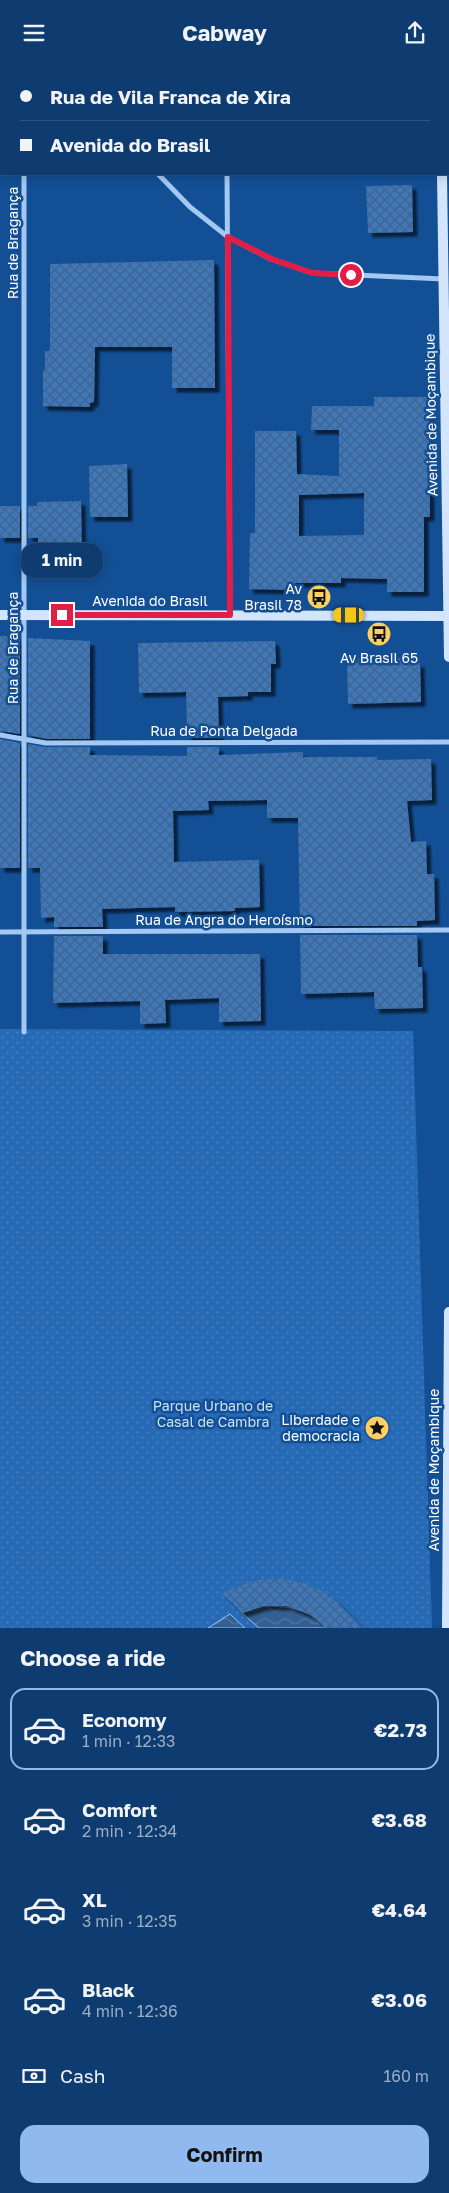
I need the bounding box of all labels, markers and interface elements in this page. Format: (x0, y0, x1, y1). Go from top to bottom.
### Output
icon: menu (20, 19, 48, 47)
text: Cabway (182, 19, 267, 46)
icon: share (401, 19, 429, 47)
text: Rua de Vila Franca de Xira (50, 85, 291, 108)
text: Avenida do Brasil (50, 133, 210, 156)
street label: Rua de Bragança (4, 187, 21, 299)
route start (340, 264, 362, 286)
street label: Avenida de Moçambique (421, 333, 440, 497)
callout: 1 min (21, 543, 103, 577)
text: 1 min (42, 550, 82, 570)
place label: Av Brasil 78 (244, 580, 302, 613)
bus stop icon: Av Brasil 78 (306, 584, 332, 610)
street label: Rua de Bragança (4, 592, 21, 704)
street label: Avenida do Brasil (92, 592, 208, 609)
route end (51, 604, 73, 626)
car (334, 608, 364, 623)
bus stop icon: Av Brasil 65 (366, 621, 392, 647)
place label: Av Brasil 65 (340, 649, 418, 666)
street label: Rua de Ponta Delgada (150, 722, 298, 739)
street label: Rua de Angra do Heroísmo (135, 911, 313, 928)
street label: Avenida de Moçambique (425, 1389, 442, 1551)
park label: Parque Urbano de Casal de Cambra (153, 1397, 273, 1430)
place label: Liberdade e democracia (281, 1411, 360, 1444)
place icon: Liberdade e democracia (364, 1415, 390, 1441)
text: Choose a ride (20, 1644, 166, 1671)
icon: car (22, 1707, 67, 1752)
text: Economy (82, 1708, 167, 1731)
text: €2.73 (374, 1718, 427, 1741)
text: 1 min · 12:33 (82, 1731, 175, 1751)
icon: car (22, 1797, 67, 1842)
text: Comfort (82, 1798, 157, 1821)
text: €3.68 (372, 1808, 427, 1831)
text: 2 min · 12:34 (82, 1821, 177, 1841)
icon: car (22, 1887, 67, 1932)
text: XL (82, 1888, 107, 1911)
text: €4.64 (372, 1898, 427, 1921)
text: 3 min · 12:35 (82, 1911, 177, 1931)
icon: car (22, 1977, 67, 2022)
text: Black (82, 1978, 135, 2001)
text: €3.06 (372, 1988, 427, 2011)
text: 4 min · 12:36 (82, 2001, 178, 2021)
icon: cash (20, 2062, 48, 2090)
text: Cash (60, 2064, 105, 2087)
text: 160 m (383, 2066, 429, 2086)
button: Confirm (20, 2125, 429, 2183)

